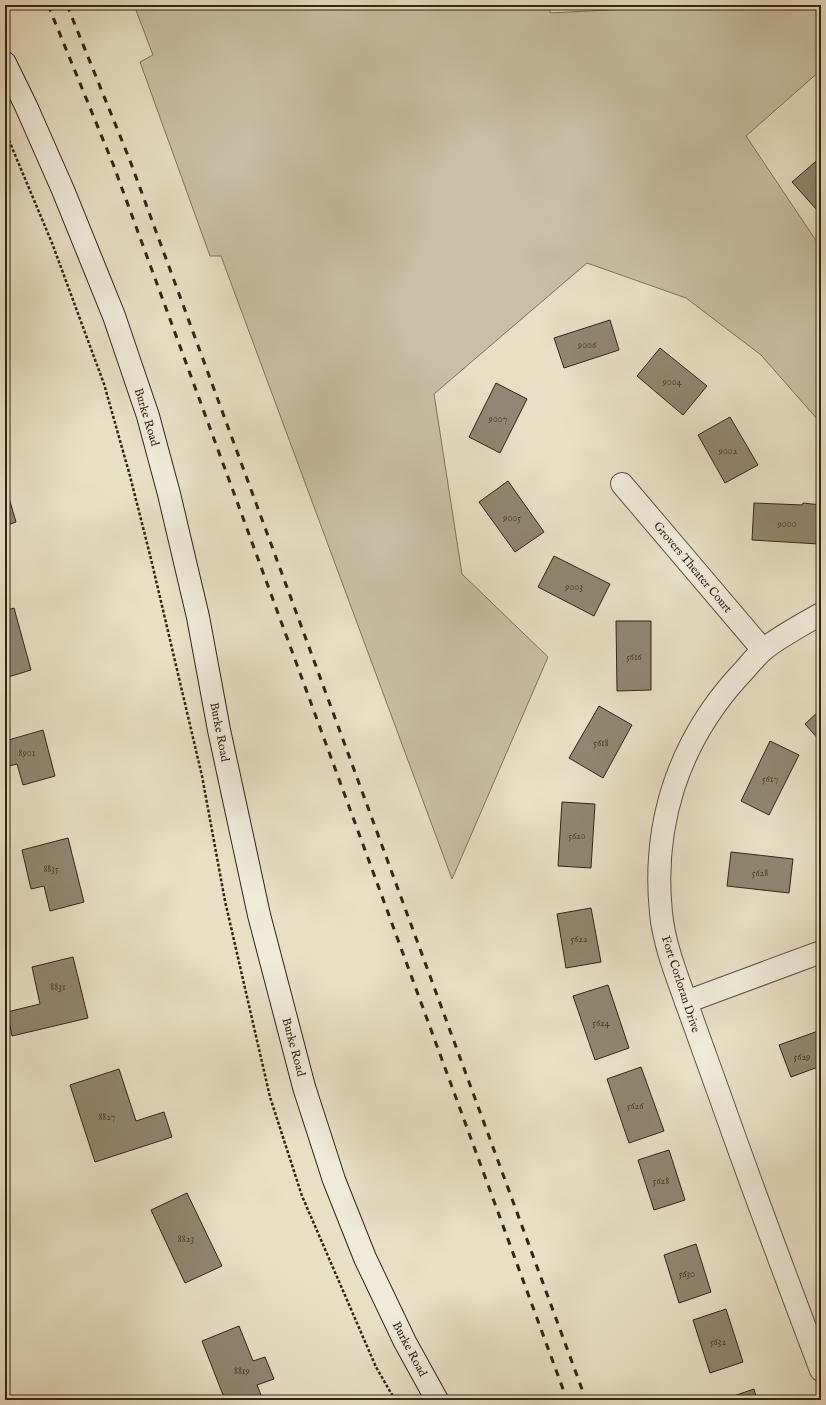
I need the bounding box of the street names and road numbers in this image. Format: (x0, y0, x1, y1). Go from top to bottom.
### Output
street label: Burke Road (131, 386, 163, 449)
street label: Grovers Theater Court (650, 519, 735, 616)
street label: Burke Road (206, 701, 233, 764)
street label: Fort Corloran Drive (658, 934, 703, 1035)
street label: Burke Road (278, 1016, 309, 1079)
street label: Burke Road (389, 1319, 431, 1380)

